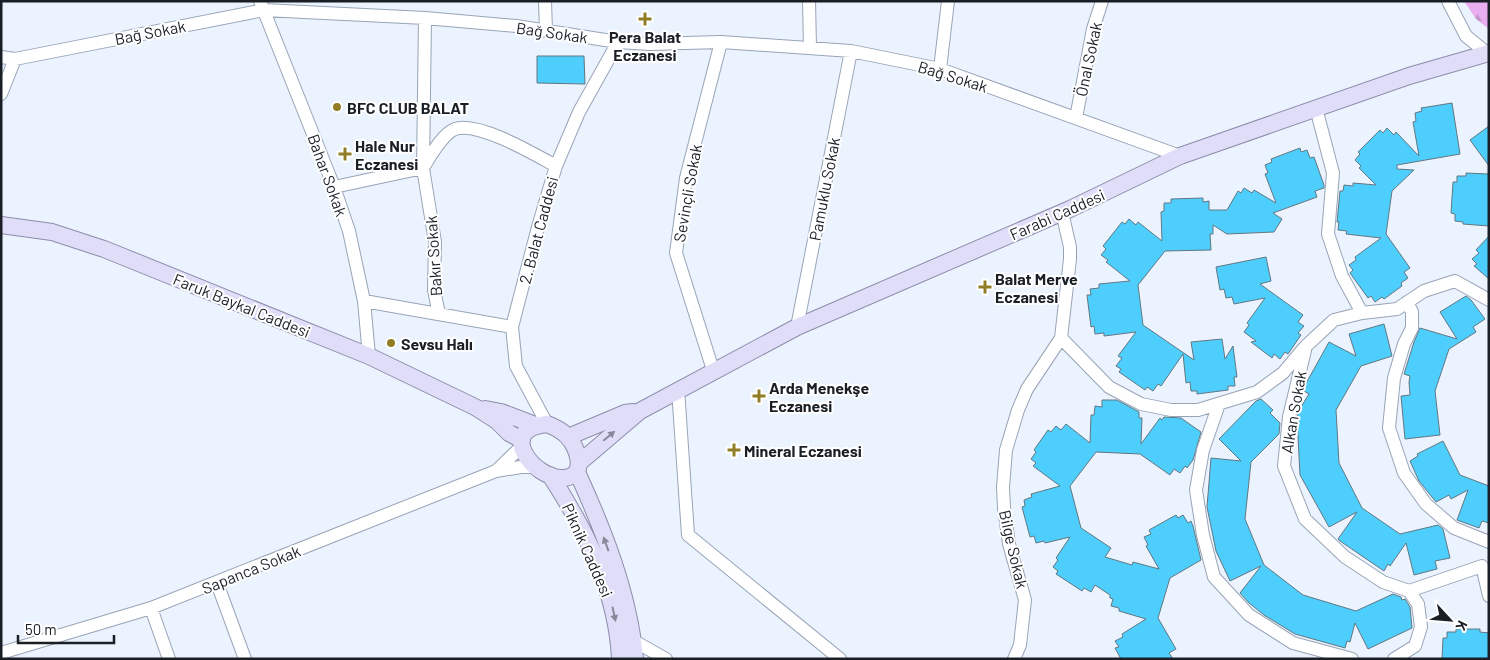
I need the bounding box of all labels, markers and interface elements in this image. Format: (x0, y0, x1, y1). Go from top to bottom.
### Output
marker: Pera Balat Eczanesi (639, 13, 651, 25)
street label: Bağ Sokak (113, 16, 187, 48)
street label: Bağ Sokak (515, 18, 589, 46)
street label: Önal Sokak (1071, 20, 1105, 98)
place label: Pera Balat Eczanesi (609, 27, 681, 64)
street label: Bağ Sokak (916, 56, 990, 96)
place label: BFC CLUB BALAT (347, 98, 469, 117)
marker: BFC CLUB BALAT (331, 101, 343, 113)
street label: Bahar Sokak (304, 131, 352, 219)
place label: Hale Nur Eczanesi (355, 136, 418, 173)
street label: Pamuklu Sokak (805, 136, 843, 242)
street label: Sevinçli Sokak (669, 142, 705, 244)
marker: Hale Nur Eczanesi (339, 148, 351, 160)
street label: 2. Balat Caddesi (515, 174, 561, 286)
street label: Farabi Caddesi (1006, 185, 1108, 243)
street label: Bakır Sokak (421, 215, 445, 297)
street label: Faruk Baykal Caddesi (171, 269, 313, 341)
place label: Balat Merve Eczanesi (995, 269, 1078, 306)
marker: Balat Merve Eczanesi (979, 281, 991, 293)
place label: Sevsu Halı (401, 334, 473, 353)
marker: Sevsu Halı (385, 337, 397, 349)
street label: Alkan Sokak (1276, 369, 1310, 455)
place label: Arda Menekşe Eczanesi (769, 378, 869, 415)
marker: Arda Menekşe Eczanesi (753, 390, 765, 402)
one-way arrow (602, 431, 615, 442)
place label: Mineral Eczanesi (744, 441, 862, 460)
marker: Mineral Eczanesi (728, 444, 740, 456)
street label: Piknik Caddesi (559, 500, 617, 600)
street label: Bilge Sokak (996, 508, 1032, 590)
one-way arrow (602, 536, 610, 551)
street label: Sapanca Sokak (199, 541, 303, 597)
north arrow (1425, 595, 1475, 645)
one-way arrow (611, 606, 619, 622)
scale bar (18, 612, 114, 644)
text: K (1452, 618, 1472, 634)
text: 50 m (25, 620, 57, 638)

